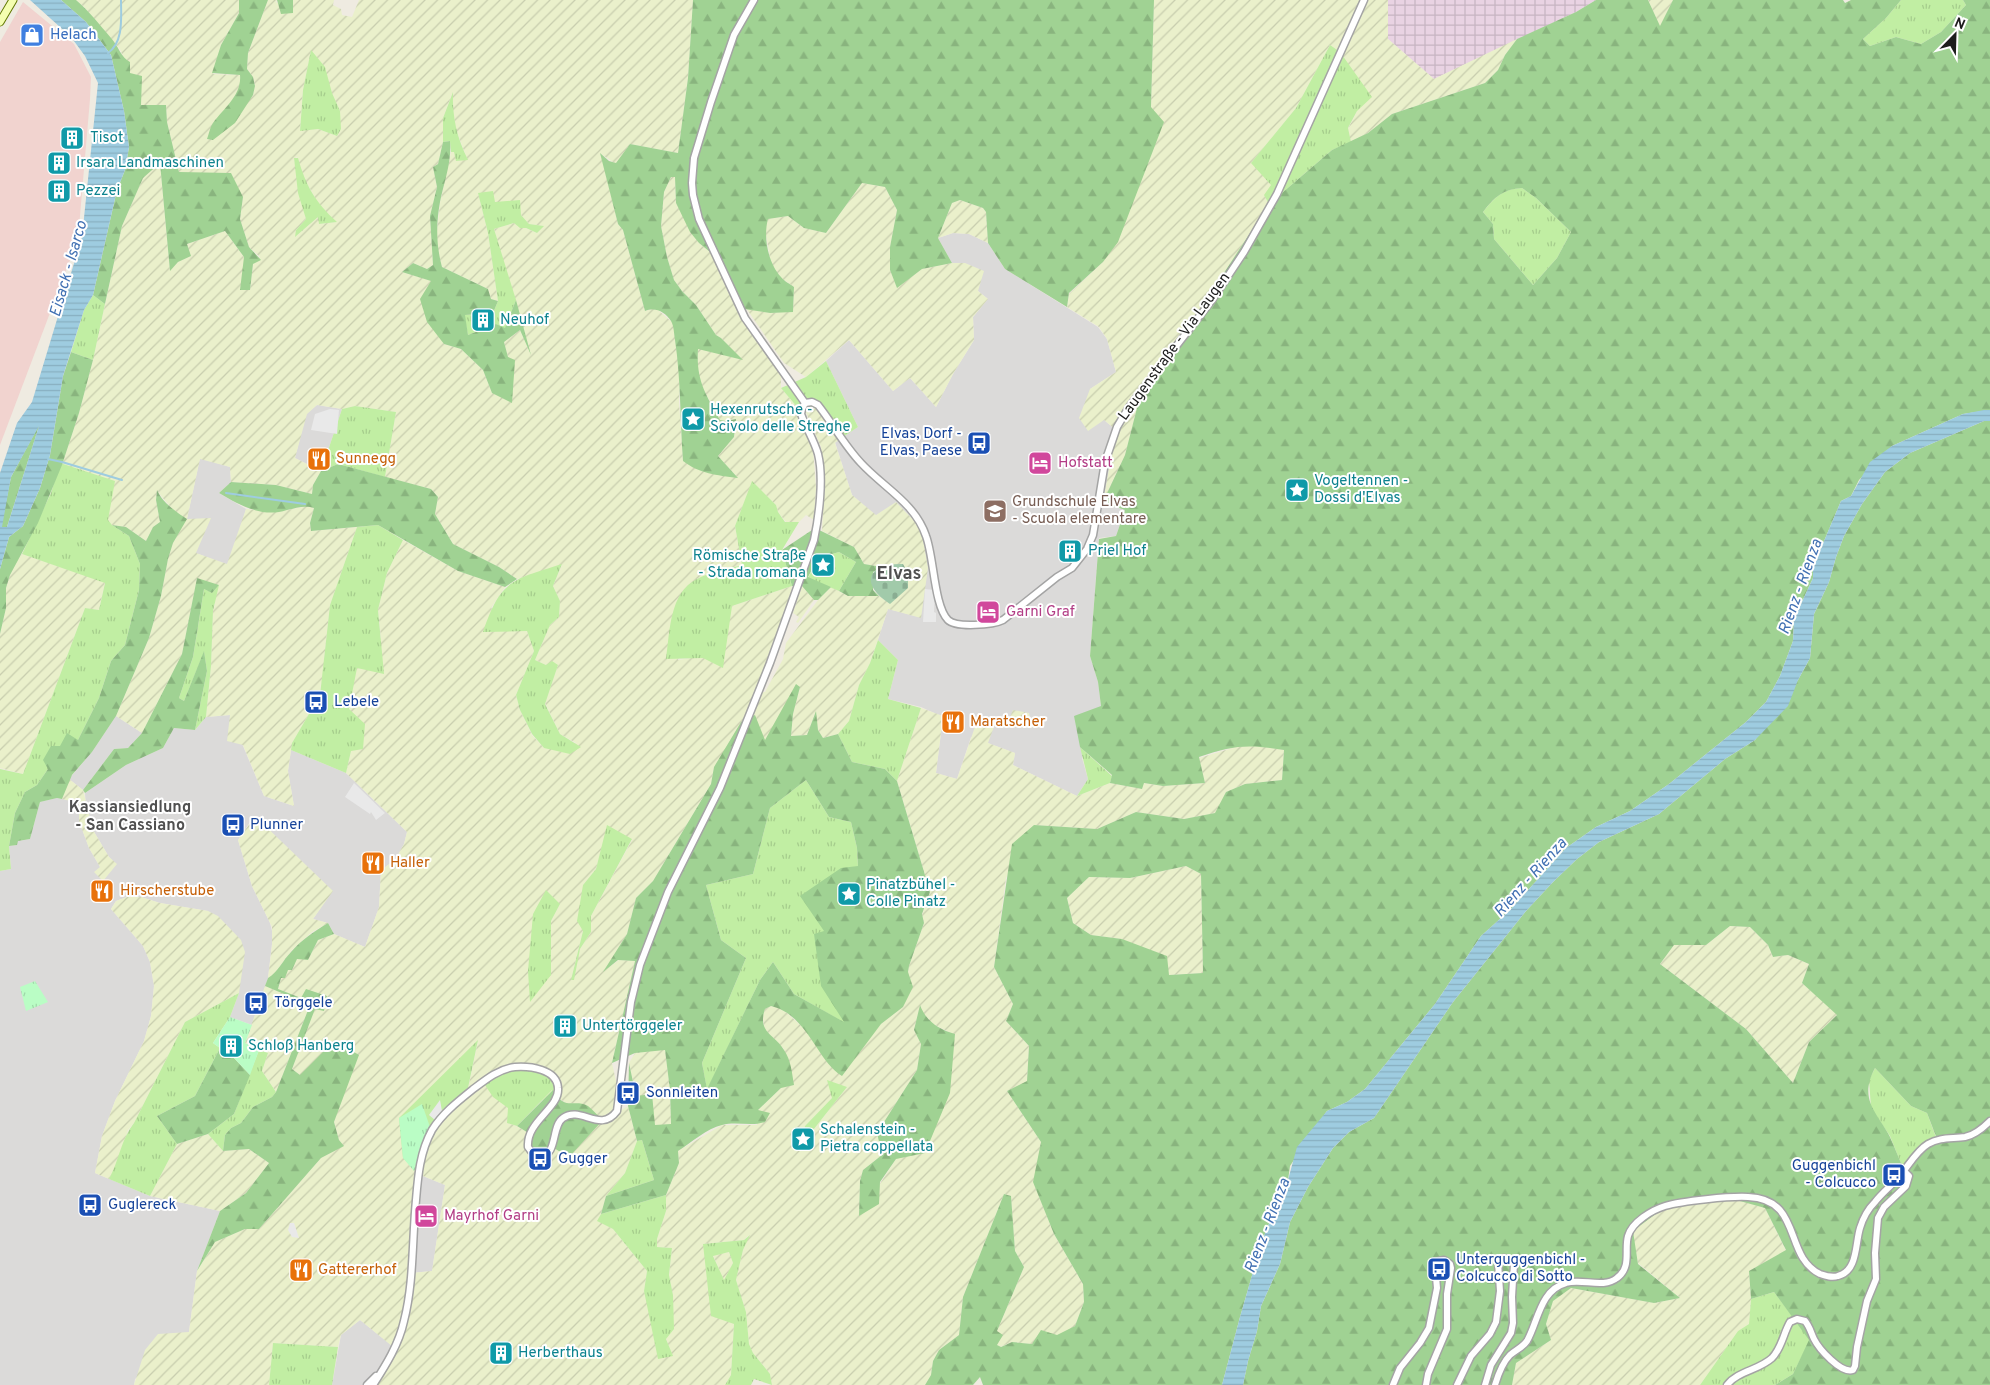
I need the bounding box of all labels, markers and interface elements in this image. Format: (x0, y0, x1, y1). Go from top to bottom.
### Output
north arrow (1930, 10, 1980, 60)
text: N (1952, 15, 1967, 34)
shop icon: Helach (19, 22, 45, 48)
place label: Helach (50, 26, 97, 45)
building icon: Tisot (59, 125, 85, 151)
place label: Tisot (90, 129, 123, 148)
building icon: Irsara Landmaschinen (46, 150, 72, 176)
place label: Irsara Landmaschinen (76, 154, 224, 173)
building icon: Pezzei (46, 178, 72, 204)
place label: Pezzei (76, 182, 120, 201)
water label: Eisack - Isarco (46, 218, 92, 319)
street label: Laugenstraße - Via Laugen (1115, 269, 1235, 425)
building icon: Neuhof (470, 307, 496, 333)
place label: Neuhof (500, 311, 549, 330)
place label: Hexenrutsche - Scivolo delle Streghe (710, 401, 851, 437)
place icon: Hexenrutsche - Scivolo delle Streghe (680, 406, 706, 432)
place label: Elvas, Dorf - Elvas, Paese (880, 425, 962, 461)
bus stop icon: Elvas, Dorf - Elvas, Paese (966, 430, 992, 456)
restaurant icon: Sunnegg (306, 446, 332, 472)
place label: Sunnegg (336, 450, 396, 469)
hotel icon: Hofstatt (1027, 450, 1053, 476)
place label: Hofstatt (1058, 454, 1113, 473)
place label: Vogeltennen - Dossi d'Elvas (1314, 472, 1409, 508)
place icon: Vogeltennen - Dossi d'Elvas (1284, 477, 1310, 503)
place label: Grundschule Elvas - Scuola elementare (1012, 493, 1146, 529)
school or university icon: Grundschule Elvas - Scuola elementare (982, 498, 1008, 524)
water label: Rienz - Rienza (1775, 536, 1828, 637)
building icon: Priel Hof (1057, 538, 1083, 564)
place label: Priel Hof (1088, 542, 1146, 561)
place label: Römische Straße - Strada romana (693, 547, 806, 583)
place icon: Römische Straße - Strada romana (810, 552, 836, 578)
district label: Elvas (877, 563, 921, 586)
hotel icon: Garni Graf (975, 599, 1001, 625)
place label: Garni Graf (1006, 603, 1075, 622)
bus stop icon: Lebele (303, 689, 329, 715)
place label: Lebele (334, 693, 379, 712)
restaurant icon: Maratscher (940, 709, 966, 735)
place label: Maratscher (970, 713, 1046, 732)
district label: Kassiansiedlung - San Cassiano (69, 798, 191, 836)
bus stop icon: Plunner (220, 812, 246, 838)
place label: Plunner (250, 816, 303, 835)
water label: Rienz - Rienza (1490, 834, 1572, 922)
restaurant icon: Haller (360, 850, 386, 876)
place label: Haller (390, 854, 430, 873)
place label: Pinatzbühel - Colle Pinatz (866, 876, 956, 912)
restaurant icon: Hirscherstube (89, 878, 115, 904)
place icon: Pinatzbühel - Colle Pinatz (836, 881, 862, 907)
place label: Hirscherstube (120, 882, 214, 901)
bus stop icon: Törggele (243, 990, 269, 1016)
place label: Törggele (274, 994, 333, 1013)
building icon: Untertörggeler (552, 1013, 578, 1039)
place label: Untertörggeler (582, 1017, 683, 1036)
building icon: Schloß Hanberg (218, 1033, 244, 1059)
place label: Schloß Hanberg (248, 1037, 354, 1056)
bus stop icon: Sonnleiten (615, 1080, 641, 1106)
place label: Sonnleiten (646, 1084, 718, 1103)
place label: Schalenstein - Pietra coppellata (820, 1121, 933, 1157)
place icon: Schalenstein - Pietra coppellata (790, 1126, 816, 1152)
bus stop icon: Gugger (527, 1146, 553, 1172)
place label: Gugger (558, 1150, 608, 1169)
place label: Guggenbichl - Colcucco (1792, 1157, 1876, 1193)
bus stop icon: Guggenbichl - Colcucco (1881, 1162, 1907, 1188)
water label: Rienz - Rienza (1241, 1175, 1295, 1276)
bus stop icon: Guglereck (77, 1192, 103, 1218)
place label: Guglereck (108, 1196, 177, 1215)
hotel icon: Mayrhof Garni (413, 1203, 439, 1229)
place label: Mayrhof Garni (444, 1207, 539, 1226)
place label: Unterguggenbichl - Colcucco di Sotto (1456, 1251, 1586, 1287)
bus stop icon: Unterguggenbichl - Colcucco di Sotto (1426, 1256, 1452, 1282)
restaurant icon: Gattererhof (288, 1257, 314, 1283)
place label: Gattererhof (318, 1261, 397, 1280)
building icon: Herberthaus (488, 1340, 514, 1366)
place label: Herberthaus (518, 1344, 603, 1363)

